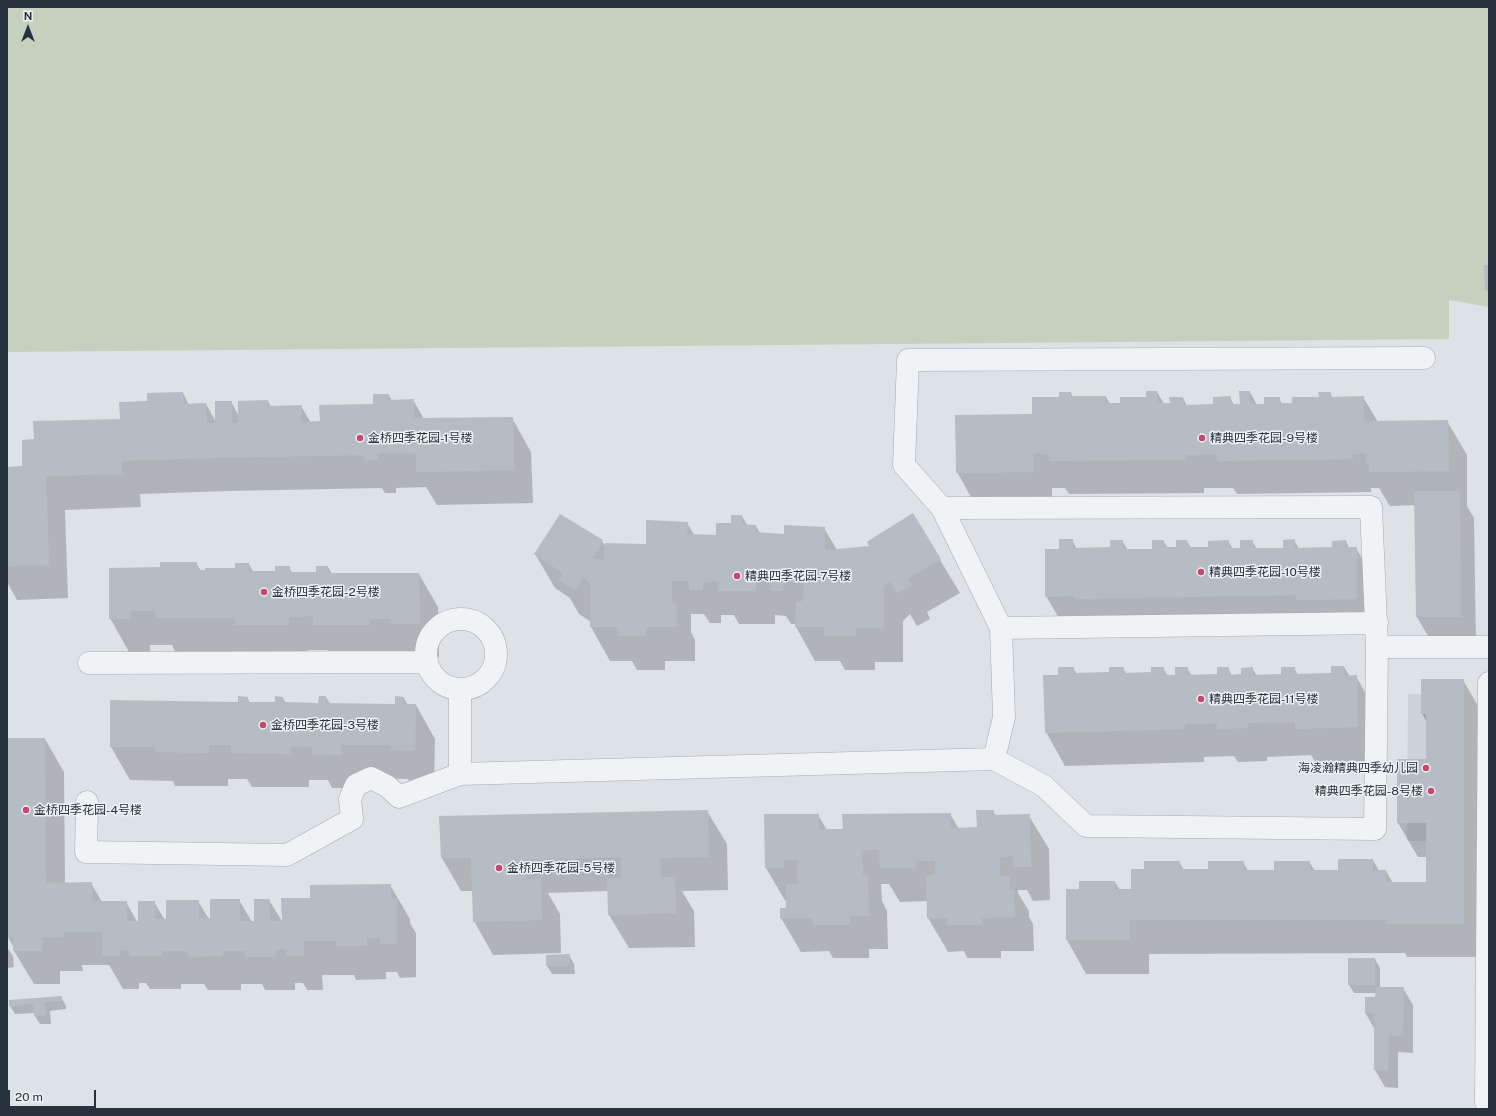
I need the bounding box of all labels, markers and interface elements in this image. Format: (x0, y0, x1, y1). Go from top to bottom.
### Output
north arrow (8, 8, 48, 48)
text: N (24, 10, 32, 22)
place label: 金桥四季花园-1号楼 (368, 431, 473, 445)
place label: 精典四季花园-9号楼 (1210, 431, 1318, 445)
marker: 金桥四季花园-1号楼 (355, 433, 365, 443)
marker: 精典四季花园-9号楼 (1197, 433, 1207, 443)
place label: 精典四季花园-10号楼 (1209, 565, 1321, 579)
marker: 精典四季花园-10号楼 (1196, 567, 1206, 577)
place label: 精典四季花园-7号楼 (745, 569, 851, 583)
marker: 精典四季花园-7号楼 (732, 571, 742, 581)
place label: 金桥四季花园-2号楼 (272, 585, 380, 599)
marker: 金桥四季花园-2号楼 (259, 587, 269, 597)
place label: 精典四季花园-11号楼 (1209, 692, 1318, 706)
marker: 精典四季花园-11号楼 (1196, 694, 1206, 704)
place label: 金桥四季花园-3号楼 (271, 718, 379, 732)
marker: 金桥四季花园-3号楼 (258, 720, 268, 730)
place label: 海凌瀚精典四季幼儿园 (1298, 761, 1418, 775)
marker: 海凌瀚精典四季幼儿园 (1421, 763, 1431, 773)
place label: 精典四季花园-8号楼 (1315, 784, 1423, 798)
marker: 精典四季花园-8号楼 (1426, 786, 1436, 796)
place label: 金桥四季花园-4号楼 (34, 803, 142, 817)
marker: 金桥四季花园-4号楼 (21, 805, 31, 815)
place label: 金桥四季花园-5号楼 (507, 861, 615, 875)
marker: 金桥四季花园-5号楼 (494, 863, 504, 873)
scale bar (10, 1082, 98, 1108)
text: 20 m (15, 1090, 43, 1104)

